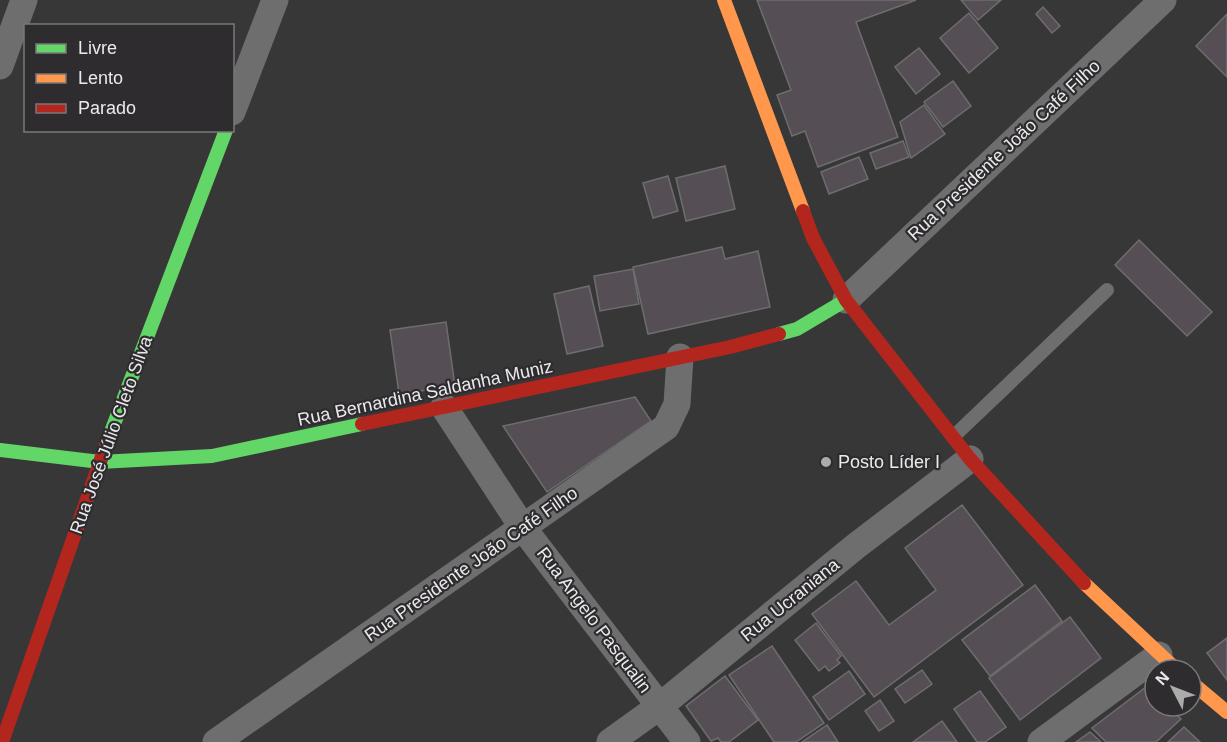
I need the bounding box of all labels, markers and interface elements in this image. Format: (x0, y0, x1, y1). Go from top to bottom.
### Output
legend (24, 24, 234, 132)
text: Livre (78, 38, 117, 58)
street label: Rua Presidente João Café Filho (904, 56, 1104, 244)
text: Lento (78, 68, 123, 88)
text: Parado (78, 98, 136, 118)
street label: Rua José Júlio Cleto Silva (66, 332, 156, 537)
street label: Rua Bernardina Saldanha Muniz (296, 356, 554, 430)
place label: Posto Líder I (838, 452, 940, 472)
marker: Posto Líder I (819, 455, 833, 469)
street label: Rua Presidente João Café Filho (361, 483, 581, 645)
street label: Rua Angelo Pasqualin (533, 543, 655, 697)
street label: Rua Ucraniana (737, 554, 844, 646)
north arrow (1143, 658, 1203, 718)
text: N (1152, 668, 1172, 688)

